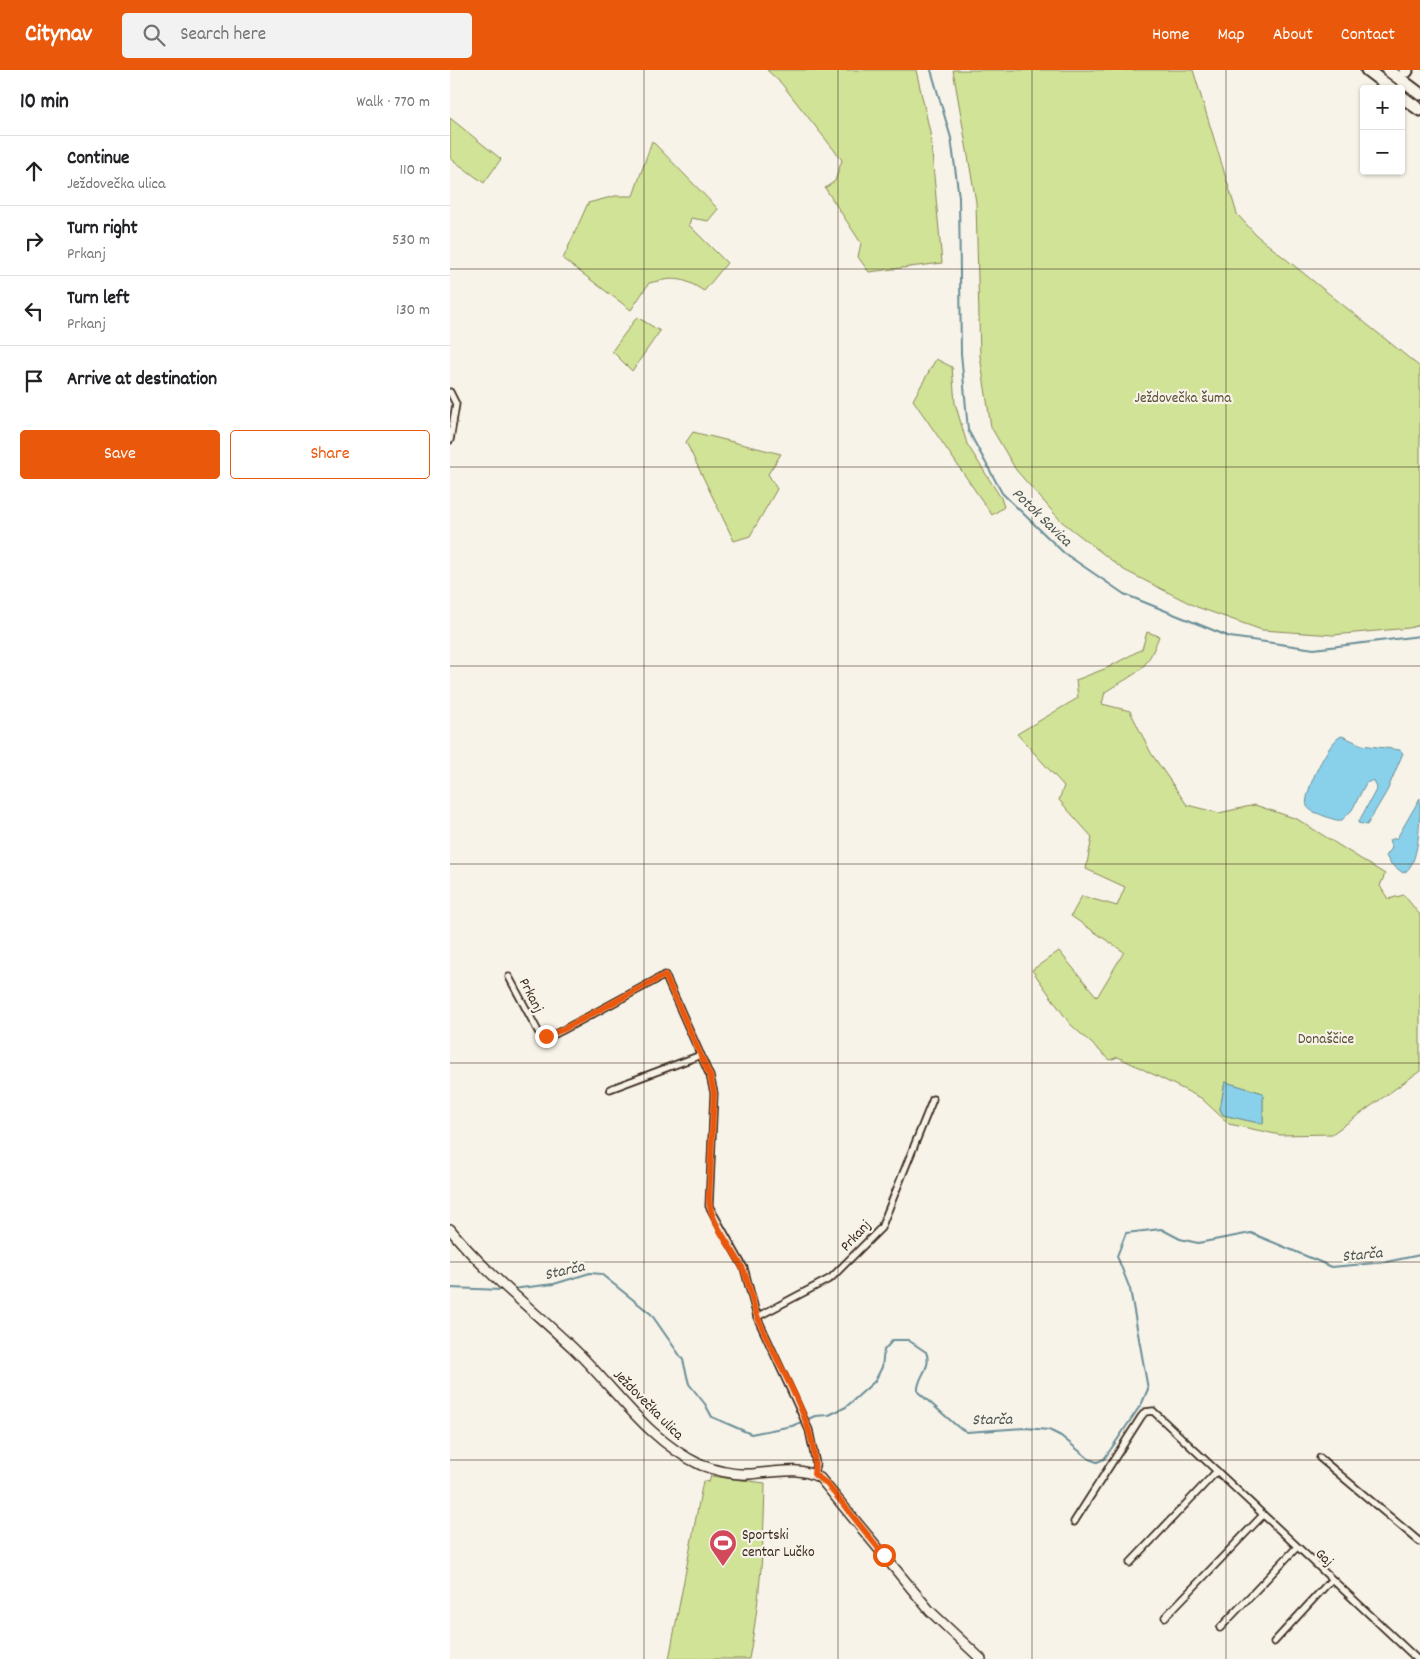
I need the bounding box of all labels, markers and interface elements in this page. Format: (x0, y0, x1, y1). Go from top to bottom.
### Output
search box (122, 13, 472, 58)
text: Citynav (25, 18, 92, 52)
icon: search (140, 21, 168, 49)
text: Search here (180, 22, 266, 49)
text: Home (1152, 23, 1189, 48)
text: Map (1217, 23, 1245, 48)
text: About (1273, 23, 1313, 48)
text: Contact (1341, 23, 1395, 48)
map controls (1360, 85, 1405, 175)
button: + (1360, 85, 1405, 130)
text: 10 min (20, 88, 69, 118)
text: Walk · 770 m (356, 91, 430, 114)
button: − (1360, 130, 1405, 175)
text: Continue (67, 146, 129, 173)
icon: ahead (20, 157, 48, 185)
text: 110 m (400, 159, 430, 182)
text: Ježdovečka ulica (67, 173, 165, 196)
text: Turn right (67, 216, 138, 243)
icon: right (20, 227, 48, 255)
text: 530 m (392, 229, 430, 252)
text: Prkanj (67, 243, 106, 266)
text: Turn left (67, 286, 130, 313)
icon: left (20, 297, 48, 325)
text: 130 m (396, 299, 430, 322)
text: Prkanj (67, 313, 106, 336)
icon: arrive (20, 367, 48, 395)
text: Arrive at destination (67, 367, 217, 394)
park label: Ježdovečka šuma (1135, 388, 1232, 410)
button: Save (20, 430, 220, 479)
button: Share (230, 430, 430, 479)
water label: Potok Savica (1006, 483, 1078, 553)
street label: Prkanj (512, 975, 548, 1017)
route end (535, 1025, 558, 1048)
park label: Donaščice (1298, 1029, 1355, 1051)
street label: Prkanj (836, 1215, 877, 1257)
water label: Starča (1341, 1242, 1385, 1269)
water label: Starča (542, 1255, 588, 1287)
street label: Ježdovečka ulica (607, 1365, 689, 1447)
water label: Starča (972, 1409, 1014, 1432)
place label: Sportski centar Lučko (742, 1525, 815, 1564)
sports icon: Sportski centar Lučko (708, 1528, 738, 1567)
route start (873, 1544, 896, 1567)
street label: Gaj (1309, 1544, 1338, 1573)

